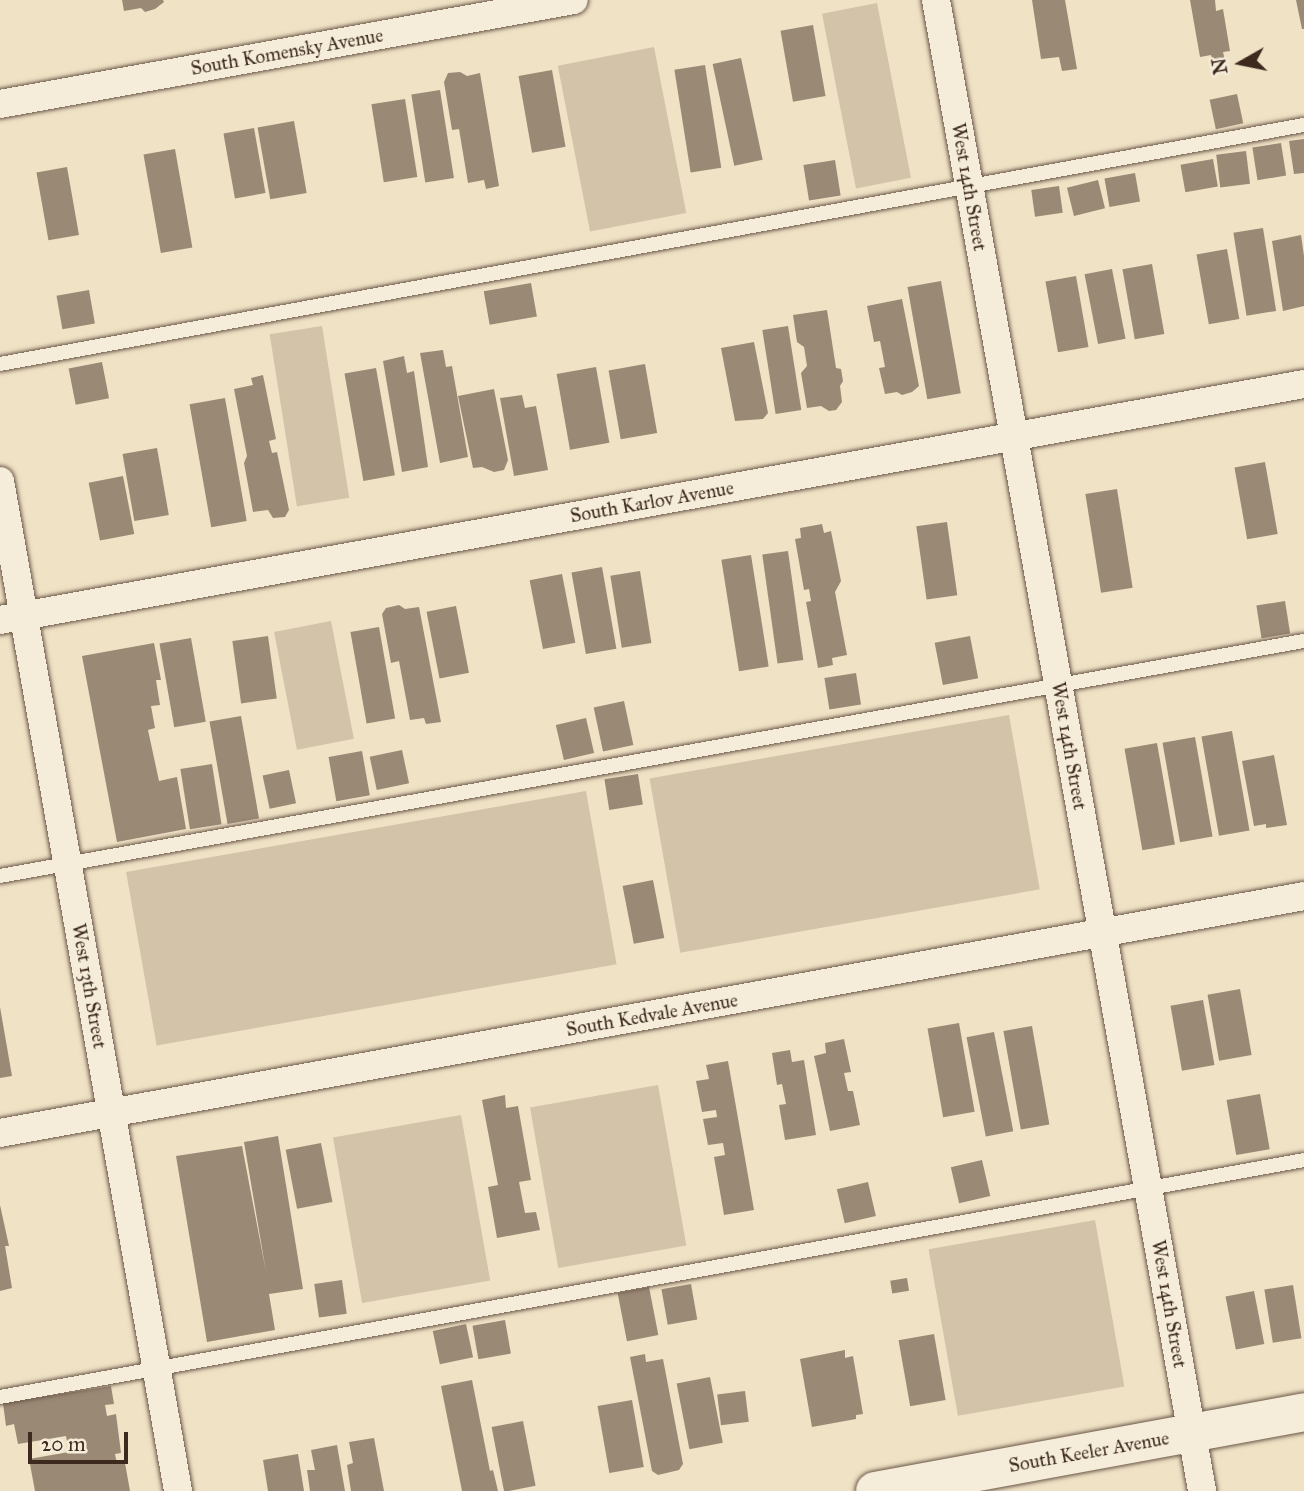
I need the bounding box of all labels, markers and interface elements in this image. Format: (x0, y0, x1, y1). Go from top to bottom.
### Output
street label: South Komensky Avenue (189, 24, 385, 80)
north arrow (1206, 28, 1276, 98)
text: N (1207, 57, 1232, 76)
street label: West 14th Street (947, 121, 991, 253)
street label: South Karlov Avenue (568, 476, 736, 528)
street label: West 14th Street (1047, 680, 1091, 812)
street label: West 13th Street (67, 922, 111, 1050)
street label: South Kedvale Avenue (564, 989, 740, 1041)
street label: West 14th Street (1147, 1238, 1191, 1370)
scale bar (32, 1418, 131, 1462)
street label: South Keeler Avenue (1007, 1427, 1171, 1477)
text: 20 m (41, 1431, 86, 1457)

